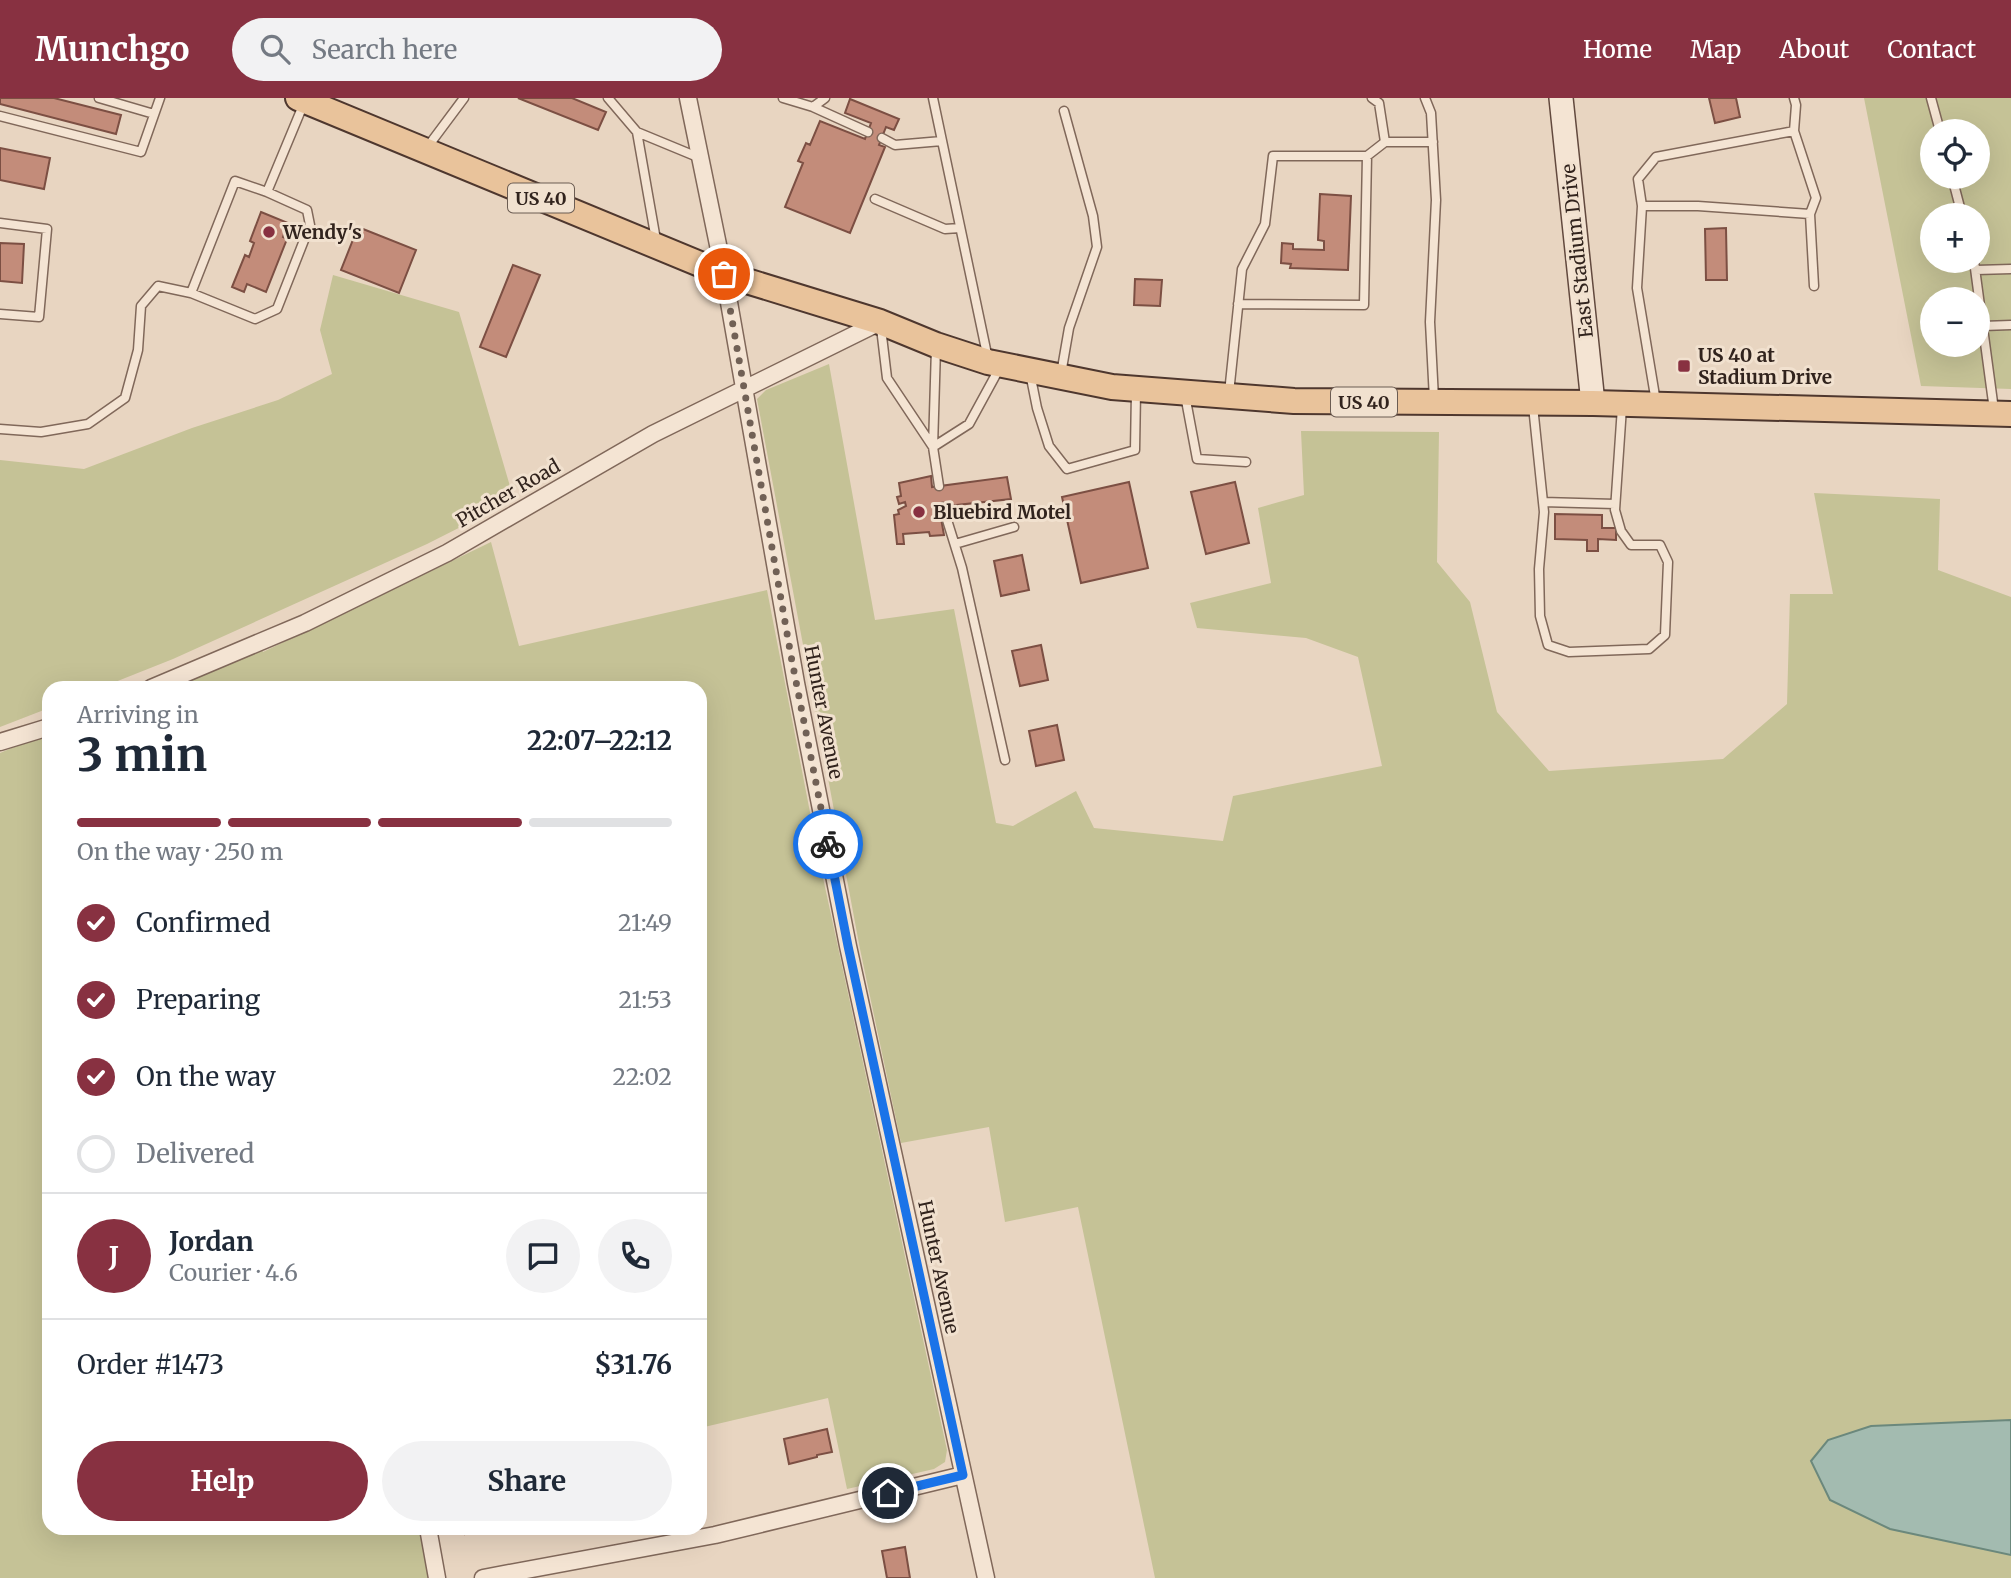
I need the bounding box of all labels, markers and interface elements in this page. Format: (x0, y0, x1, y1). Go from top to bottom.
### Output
search box (232, 18, 722, 81)
text: Munchgo (35, 29, 190, 70)
icon: search (256, 30, 294, 68)
text: Search here (312, 33, 457, 66)
text: Home (1583, 34, 1652, 65)
text: Map (1690, 34, 1741, 65)
text: About (1779, 34, 1849, 65)
text: Contact (1887, 34, 1976, 65)
map controls (1920, 119, 1990, 357)
button: locate (1920, 119, 1990, 189)
street label: East Stadium Drive (1556, 163, 1598, 339)
road number: US 40 (508, 184, 574, 212)
button: + (1920, 203, 1990, 273)
place label: Wendy's (282, 220, 362, 244)
marker: Wendy's (261, 224, 277, 240)
pin (694, 244, 754, 304)
icon: bag (705, 255, 743, 293)
button: − (1920, 287, 1990, 357)
place label: US 40 at Stadium Drive (1698, 343, 1832, 389)
marker: US 40 at Stadium Drive (1676, 358, 1692, 374)
road number: US 40 (1331, 388, 1397, 416)
street label: Pitcher Road (452, 454, 564, 532)
place label: Bluebird Motel (933, 500, 1071, 524)
marker: Bluebird Motel (911, 504, 927, 520)
street label: Hunter Avenue (799, 643, 849, 781)
text: Arriving in (77, 700, 199, 729)
text: 22:07–22:12 (527, 724, 672, 757)
text: 3 min (77, 726, 207, 784)
courier (793, 809, 863, 879)
icon: bike (809, 825, 847, 863)
text: On the way · 250 m (77, 837, 283, 866)
icon: check (77, 904, 115, 942)
text: Confirmed (136, 906, 271, 939)
text: 21:49 (618, 908, 672, 937)
icon: check (77, 981, 115, 1019)
text: Preparing (136, 983, 260, 1016)
text: 21:53 (619, 985, 672, 1014)
icon: check (77, 1058, 115, 1096)
text: On the way (136, 1060, 276, 1093)
text: 22:02 (613, 1062, 672, 1091)
text: Delivered (136, 1137, 255, 1170)
street label: Hunter Avenue (913, 1198, 965, 1336)
button: chat (506, 1219, 580, 1293)
button: phone (598, 1219, 672, 1293)
text: Jordan (169, 1225, 254, 1258)
text: J (109, 1240, 119, 1273)
text: Courier · 4.6 (169, 1258, 298, 1287)
text: Order #1473 (77, 1348, 224, 1381)
text: $31.76 (594, 1348, 672, 1381)
button: Help (77, 1441, 368, 1521)
button: Share (382, 1441, 672, 1521)
pin (858, 1463, 918, 1523)
icon: home (869, 1474, 907, 1512)

